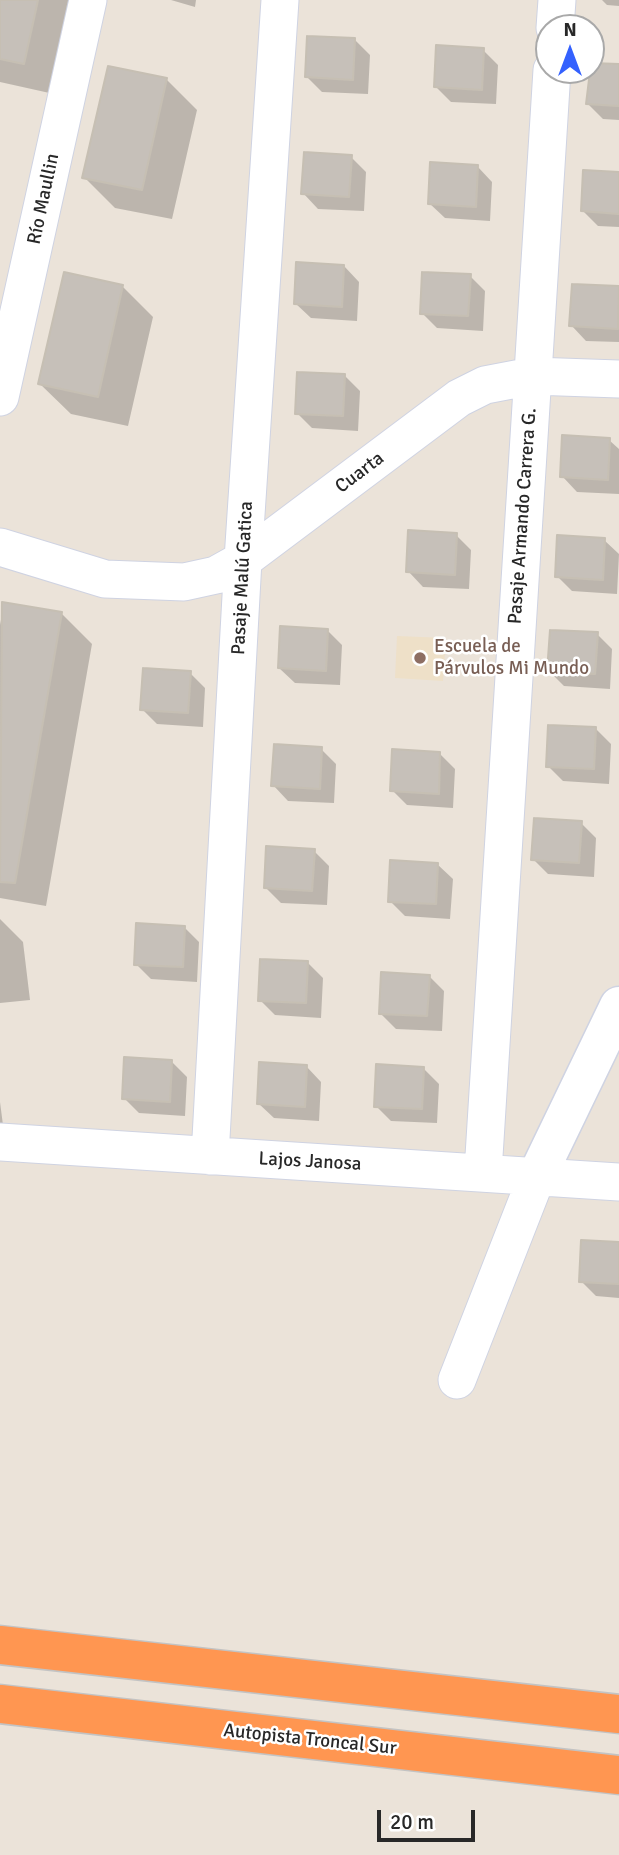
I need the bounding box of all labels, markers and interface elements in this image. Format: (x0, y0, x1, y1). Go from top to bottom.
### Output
north arrow (535, 14, 605, 84)
text: N (563, 18, 577, 42)
street label: Río Maullin (23, 151, 65, 247)
street label: Pasaje Armando Carrera G. (504, 407, 542, 625)
street label: Cuarta (331, 447, 389, 499)
street label: Pasaje Malú Gatica (228, 500, 258, 656)
place label: Escuela de Párvulos Mi Mundo (434, 636, 589, 680)
marker: Escuela de Párvulos Mi Mundo (412, 650, 428, 666)
street label: Lajos Janosa (258, 1148, 362, 1176)
street label: Autopista Troncal Sur (222, 1720, 398, 1760)
scale bar (381, 1796, 479, 1840)
text: 20 m (390, 1809, 434, 1835)

